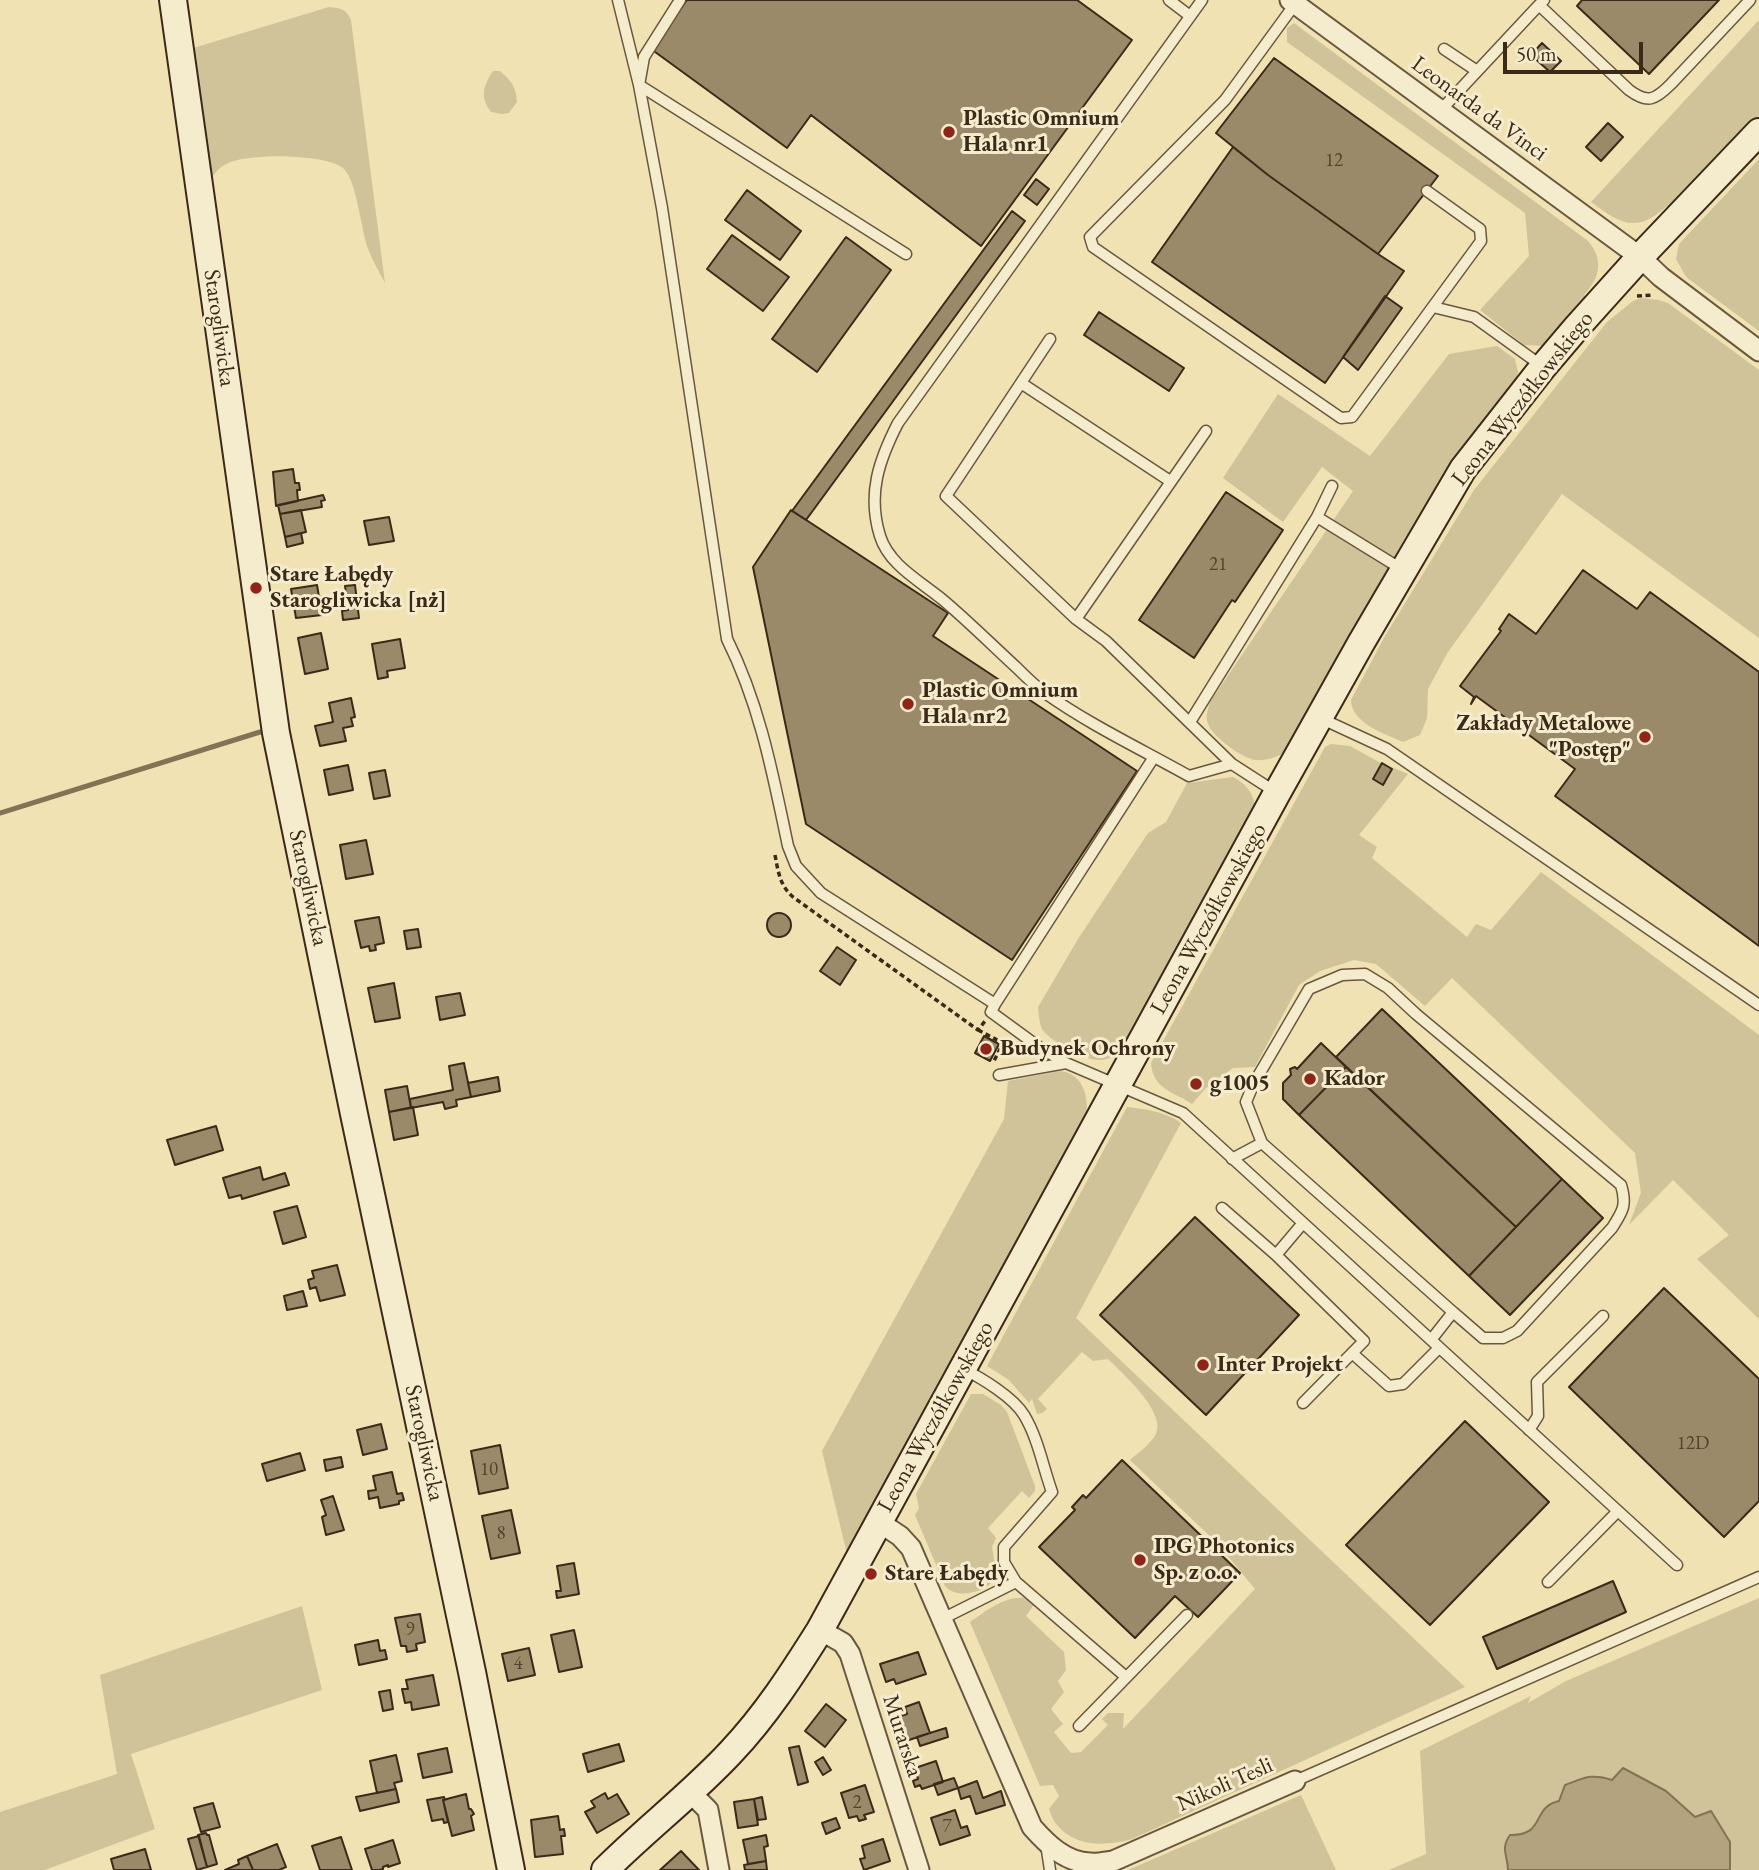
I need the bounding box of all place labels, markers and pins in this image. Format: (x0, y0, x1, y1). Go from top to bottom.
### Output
place label: Plastic Omnium Hala nr1 (963, 105, 1119, 159)
marker: Plastic Omnium Hala nr1 (941, 124, 957, 140)
place label: Stare Łabędy Starogliwicka [nż] (270, 561, 447, 615)
marker: Stare Łabędy Starogliwicka [nż] (248, 580, 264, 596)
place label: Plastic Omnium Hala nr2 (922, 677, 1078, 731)
marker: Plastic Omnium Hala nr2 (900, 696, 916, 712)
place label: Zakłady Metalowe "Postęp" (1456, 710, 1631, 764)
marker: Zakłady Metalowe "Postęp" (1637, 729, 1653, 745)
place label: Budynek Ochrony (1000, 1035, 1175, 1063)
marker: Budynek Ochrony (978, 1041, 994, 1057)
place label: Kador (1324, 1065, 1385, 1093)
place label: g1005 (1210, 1070, 1270, 1098)
marker: Kador (1302, 1071, 1318, 1087)
marker: g1005 (1188, 1076, 1204, 1092)
place label: Inter Projekt (1217, 1351, 1343, 1379)
marker: Inter Projekt (1195, 1357, 1211, 1373)
place label: IPG Photonics Sp. z o.o. (1154, 1533, 1294, 1587)
marker: IPG Photonics Sp. z o.o. (1132, 1552, 1148, 1568)
place label: Stare Łabędy (885, 1560, 1008, 1588)
marker: Stare Łabędy (863, 1566, 879, 1582)

